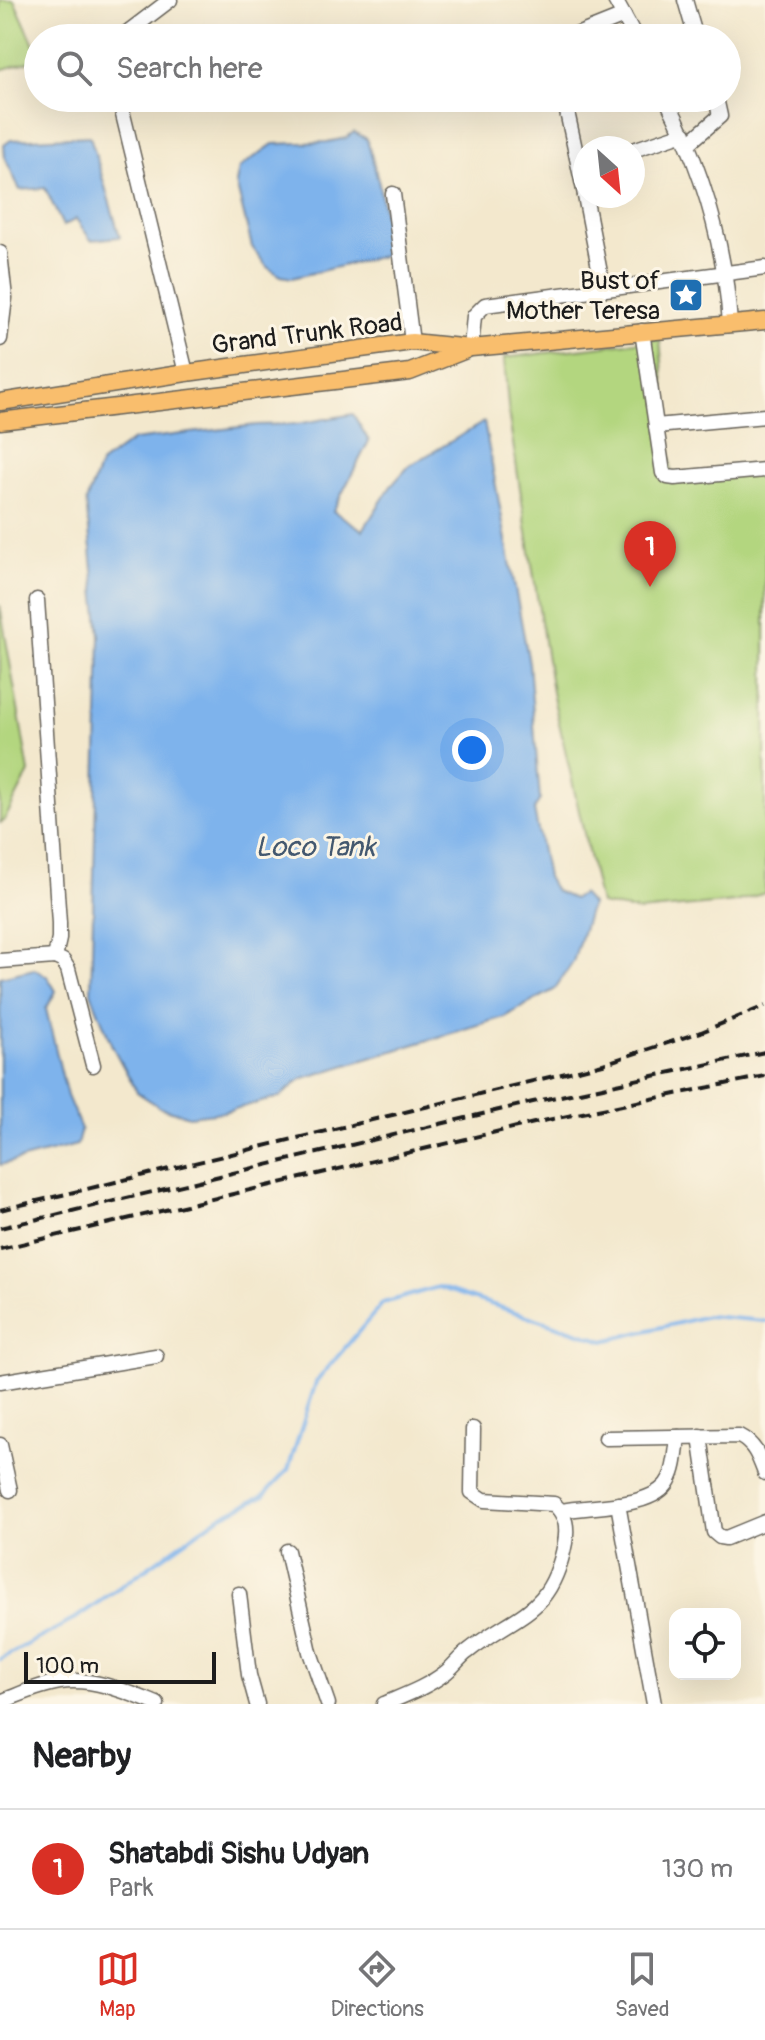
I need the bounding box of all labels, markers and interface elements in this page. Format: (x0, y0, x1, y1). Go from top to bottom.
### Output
search box (24, 24, 741, 112)
icon: search (52, 46, 96, 90)
text: Search here (116, 50, 263, 87)
north arrow (573, 136, 645, 208)
place label: Bust of Mother Teresa (506, 265, 660, 327)
place icon: Bust of Mother Teresa (667, 276, 705, 314)
street label: Grand Trunk Road (210, 306, 404, 362)
pin: 1 (624, 521, 676, 587)
your location (452, 730, 492, 770)
water label: Loco Tank (255, 830, 377, 865)
map controls (669, 1608, 741, 1680)
button: locate (669, 1608, 741, 1680)
scale bar (24, 1648, 216, 1684)
text: 100 m (36, 1652, 99, 1680)
text: Nearby (32, 1735, 131, 1778)
text: Shatabdi Sishu Udyan (108, 1835, 369, 1872)
text: 1 (53, 1853, 63, 1885)
text: 130 m (662, 1853, 733, 1885)
text: Park (108, 1872, 154, 1904)
tab: Map (96, 1947, 140, 2023)
tab: Directions (331, 1947, 424, 2023)
tab: Saved (615, 1947, 669, 2023)

